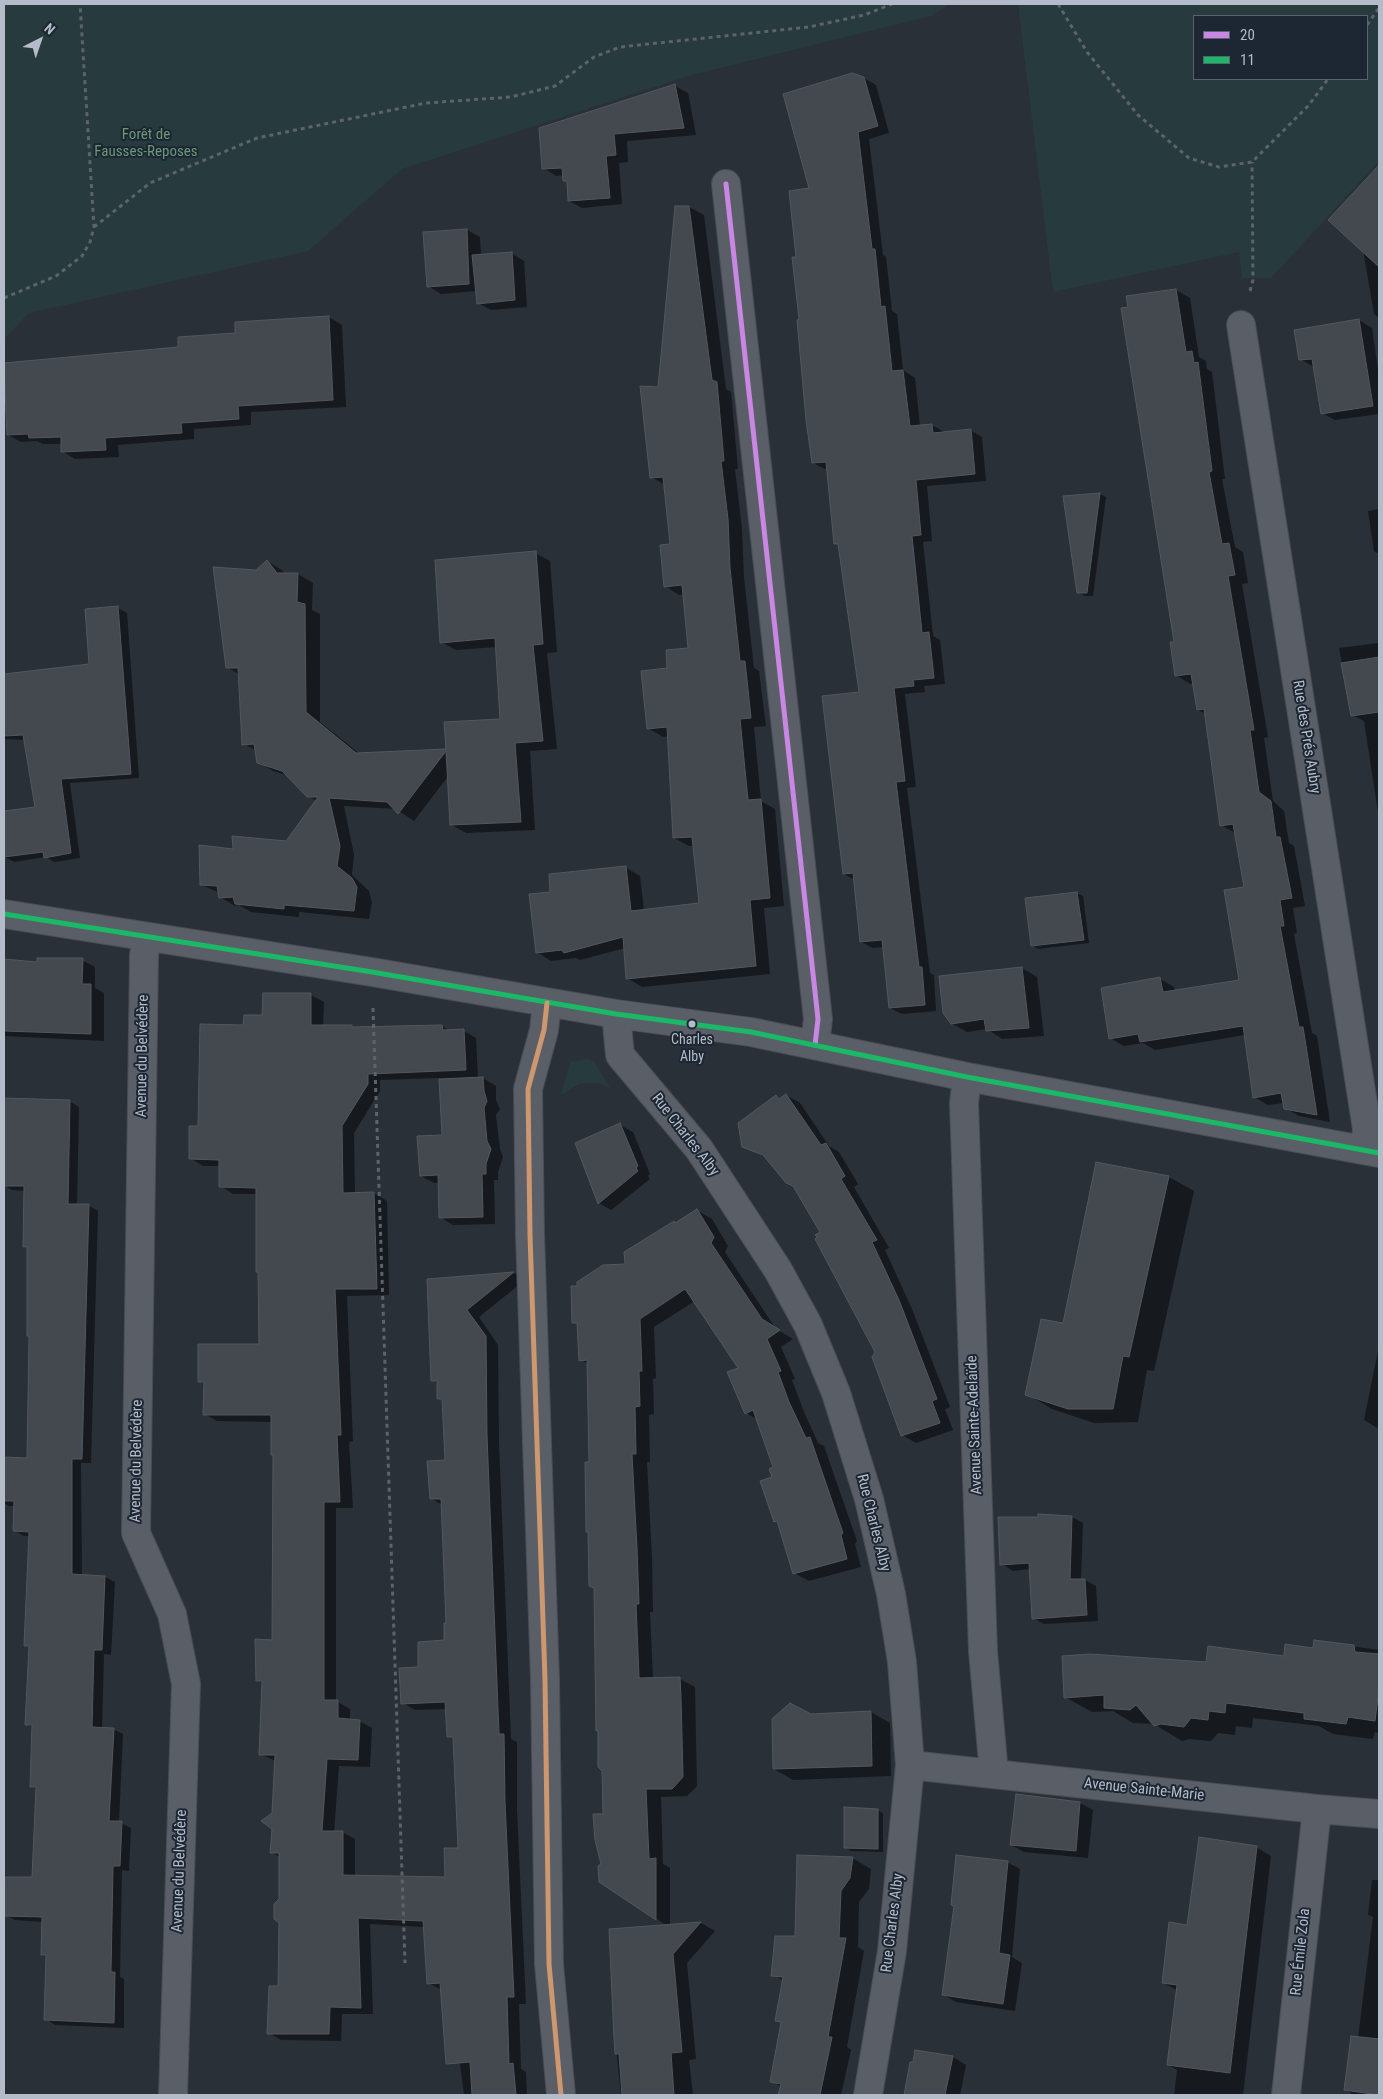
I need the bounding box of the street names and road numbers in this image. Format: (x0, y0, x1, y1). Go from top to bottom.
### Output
street label: Rue des Prés Aubry (1288, 679, 1324, 795)
street label: Avenue du Belvédère (133, 994, 153, 1118)
street label: Rue Charles Alby (647, 1090, 723, 1180)
street label: Avenue Sainte-Adelaïde (964, 1355, 986, 1495)
street label: Avenue du Belvédère (127, 1399, 147, 1523)
street label: Rue Charles Alby (852, 1473, 894, 1573)
street label: Avenue Sainte-Marie (1083, 1775, 1205, 1805)
street label: Avenue du Belvédère (169, 1809, 191, 1933)
street label: Rue Charles Alby (878, 1872, 908, 1974)
street label: Rue Émile Zola (1287, 1907, 1315, 1997)

